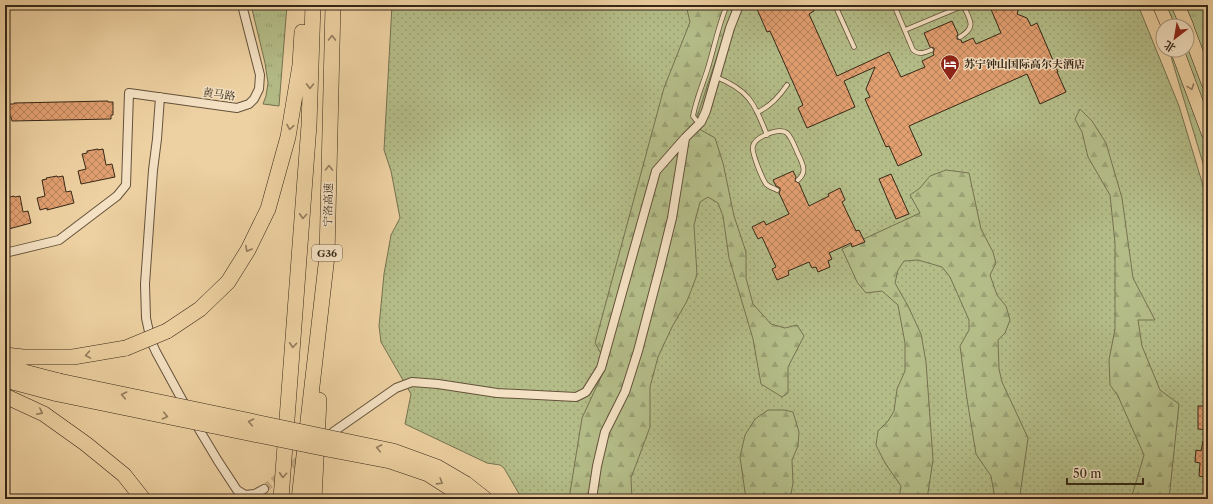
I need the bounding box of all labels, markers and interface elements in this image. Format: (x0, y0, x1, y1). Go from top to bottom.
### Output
north arrow (1155, 18, 1195, 58)
one-way arrow (328, 35, 336, 41)
text: 北 (1162, 38, 1178, 55)
hotel icon: 苏宁钟山国际高尔夫酒店 (939, 53, 961, 81)
place label: 苏宁钟山国际高尔夫酒店 (964, 57, 1085, 71)
one-way arrow (306, 83, 315, 89)
one-way arrow (1186, 83, 1194, 90)
street label: 黄马路 (202, 85, 236, 103)
one-way arrow (286, 124, 295, 130)
one-way arrow (325, 165, 333, 171)
street label: 宁洛高速 (321, 183, 335, 227)
one-way arrow (298, 213, 307, 219)
one-way arrow (245, 245, 252, 252)
road number: G36 (312, 245, 342, 261)
one-way arrow (289, 342, 298, 348)
one-way arrow (85, 350, 91, 358)
one-way arrow (121, 391, 127, 399)
one-way arrow (36, 408, 43, 415)
one-way arrow (162, 411, 168, 419)
one-way arrow (248, 418, 255, 426)
one-way arrow (376, 444, 382, 453)
scale bar (1067, 460, 1143, 486)
text: 50 m (1073, 466, 1102, 481)
one-way arrow (279, 472, 288, 478)
one-way arrow (436, 477, 443, 485)

